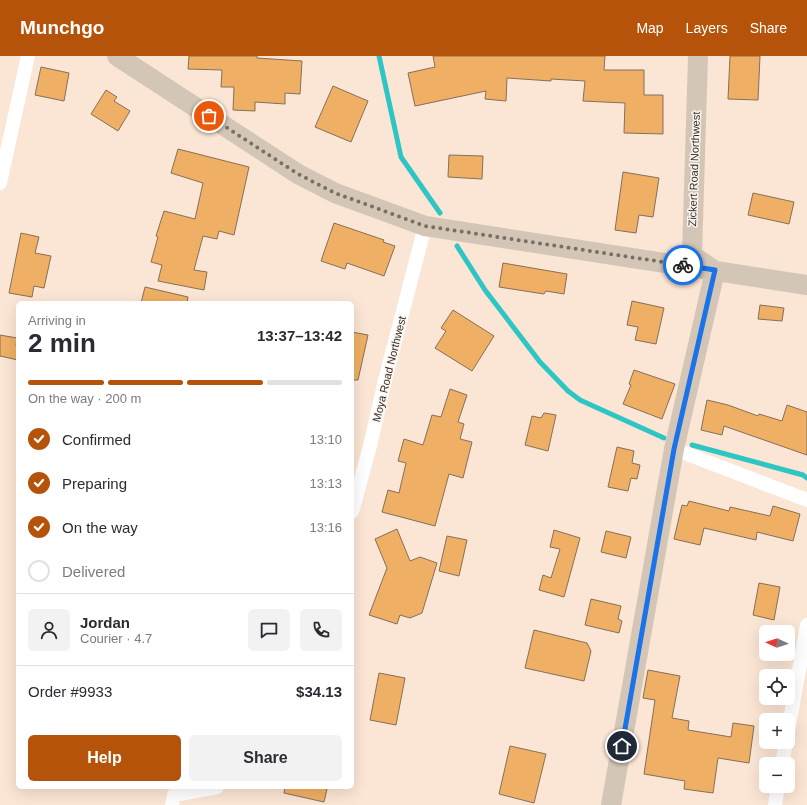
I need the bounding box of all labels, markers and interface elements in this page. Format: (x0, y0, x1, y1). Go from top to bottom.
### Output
text: Munchgo (20, 17, 104, 38)
text: Map (636, 20, 664, 36)
text: Layers (686, 20, 728, 36)
text: Share (750, 20, 787, 36)
pin (192, 99, 226, 133)
icon: bag (198, 105, 220, 127)
street label: Zickert Road Northwest (686, 111, 702, 227)
courier (663, 245, 703, 285)
icon: bike (672, 254, 694, 276)
text: Arriving in (28, 313, 86, 328)
street label: Moya Road Northwest (370, 315, 408, 423)
text: 13:37–13:42 (257, 327, 342, 344)
text: 2 min (28, 328, 96, 358)
text: On the way · 200 m (28, 391, 141, 406)
icon: check (28, 428, 50, 450)
text: Confirmed (62, 431, 131, 448)
text: 13:10 (309, 432, 342, 447)
icon: check (28, 472, 50, 494)
text: Preparing (62, 475, 127, 492)
text: 13:13 (309, 476, 342, 491)
icon: check (28, 516, 50, 538)
text: On the way (62, 519, 138, 536)
text: 13:16 (309, 520, 342, 535)
text: Delivered (62, 563, 125, 580)
button: person (28, 609, 70, 651)
button: chat (248, 609, 290, 651)
button: phone (300, 609, 342, 651)
text: Jordan (80, 614, 130, 631)
north arrow (759, 625, 795, 661)
map controls (759, 625, 795, 793)
text: Courier · 4.7 (80, 631, 152, 646)
button: locate (759, 669, 795, 705)
text: Order #9933 (28, 683, 112, 700)
text: $34.13 (296, 683, 342, 700)
button: + (759, 713, 795, 749)
pin (605, 729, 639, 763)
button: Help (28, 735, 181, 781)
button: Share (189, 735, 342, 781)
icon: home (611, 735, 633, 757)
button: − (759, 757, 795, 793)

